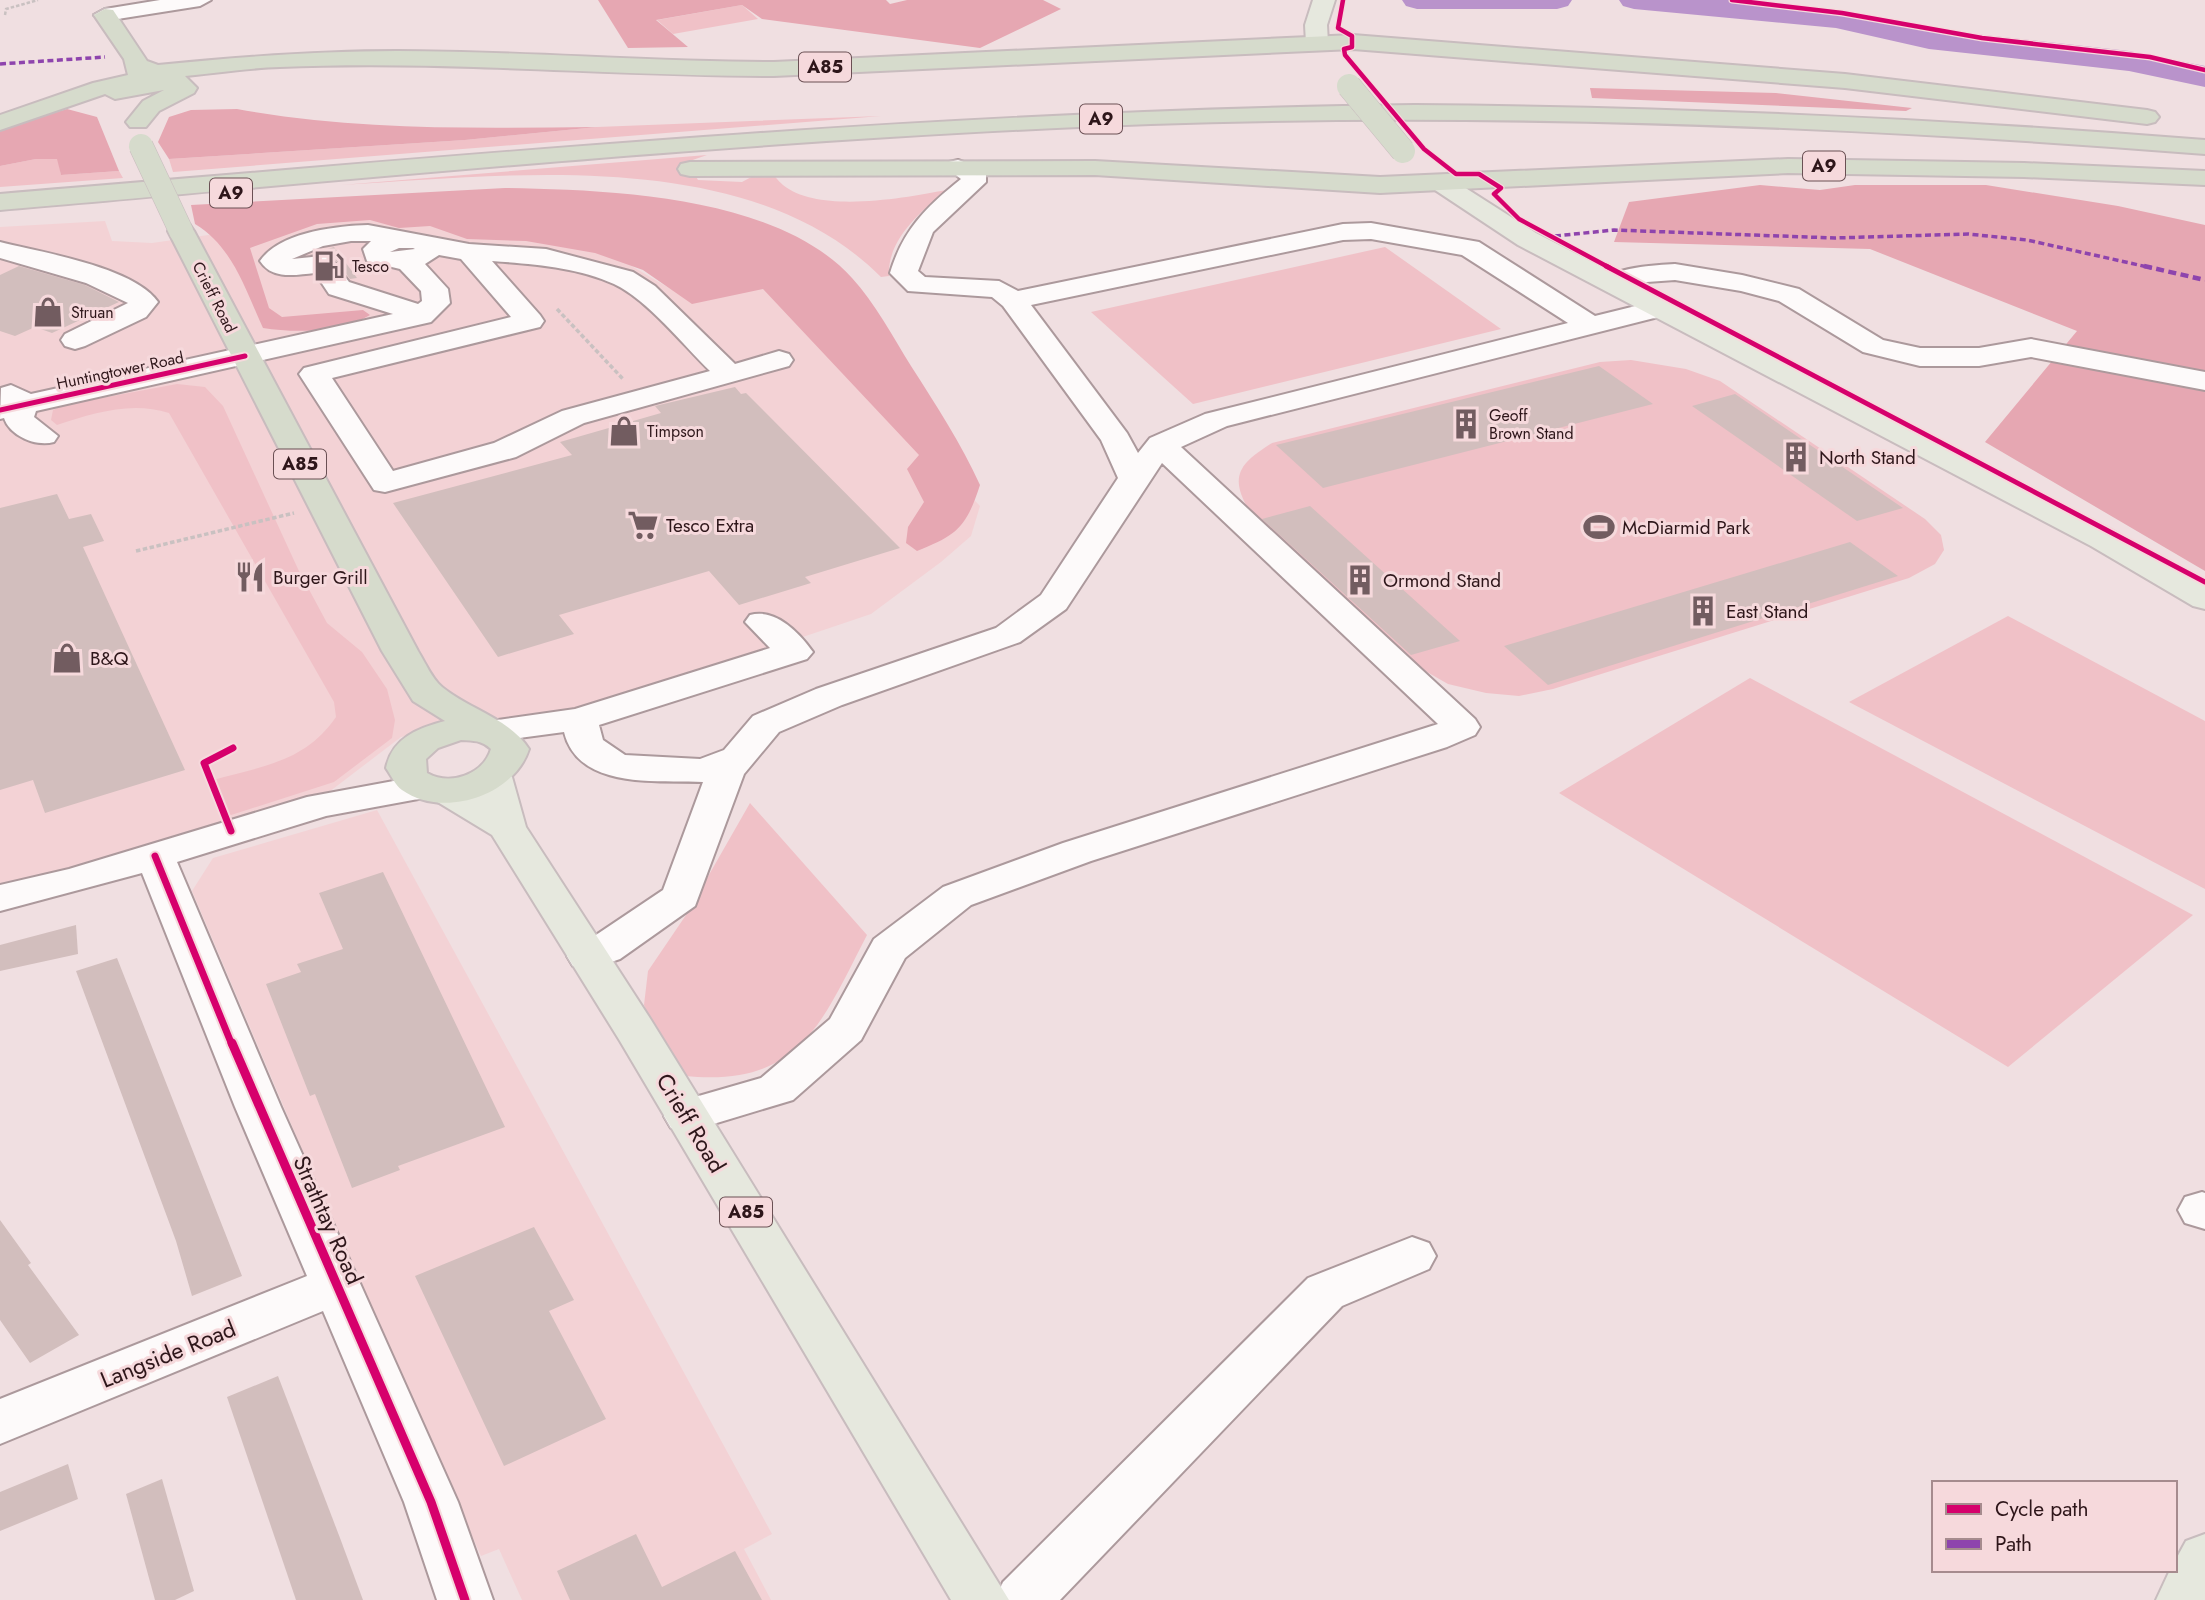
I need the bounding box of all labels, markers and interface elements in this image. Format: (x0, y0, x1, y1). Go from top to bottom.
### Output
road number: A85 (799, 52, 851, 82)
road number: A9 (1080, 104, 1122, 134)
road number: A9 (1803, 152, 1845, 181)
road number: A9 (210, 178, 252, 208)
fuel station icon: Tesco (312, 249, 346, 283)
place label: Tesco (352, 255, 389, 278)
street label: Crieff Road (187, 258, 242, 337)
shop icon: Struan (31, 295, 65, 329)
place label: Struan (71, 301, 114, 324)
street label: Huntingtower Road (54, 346, 186, 395)
place label: Geoff Brown Stand (1489, 404, 1574, 445)
building icon: Geoff Brown Stand (1449, 407, 1483, 441)
shop icon: Timpson (607, 414, 641, 448)
place label: Timpson (647, 420, 704, 443)
building icon: North Stand (1779, 440, 1813, 474)
place label: North Stand (1819, 444, 1916, 471)
road number: A85 (274, 450, 326, 478)
supermarket icon: Tesco Extra (626, 508, 660, 542)
sports icon: McDiarmid Park (1582, 510, 1616, 544)
place label: Tesco Extra (666, 512, 754, 539)
place label: McDiarmid Park (1622, 514, 1751, 541)
restaurant icon: Burger Grill (233, 560, 267, 594)
building icon: Ormond Stand (1343, 563, 1377, 597)
place label: Burger Grill (273, 564, 368, 591)
place label: Ormond Stand (1383, 567, 1501, 594)
building icon: East Stand (1686, 594, 1720, 628)
place label: East Stand (1726, 598, 1808, 625)
shop icon: B&Q (50, 641, 84, 675)
place label: B&Q (90, 645, 128, 672)
street label: Crieff Road (648, 1067, 734, 1179)
street label: Strathtay Road (284, 1150, 372, 1290)
road number: A85 (720, 1198, 772, 1226)
street label: Langside Road (95, 1311, 241, 1397)
legend (1932, 1481, 2177, 1572)
text: Cycle path (1995, 1494, 2088, 1524)
text: Path (1995, 1529, 2032, 1559)

